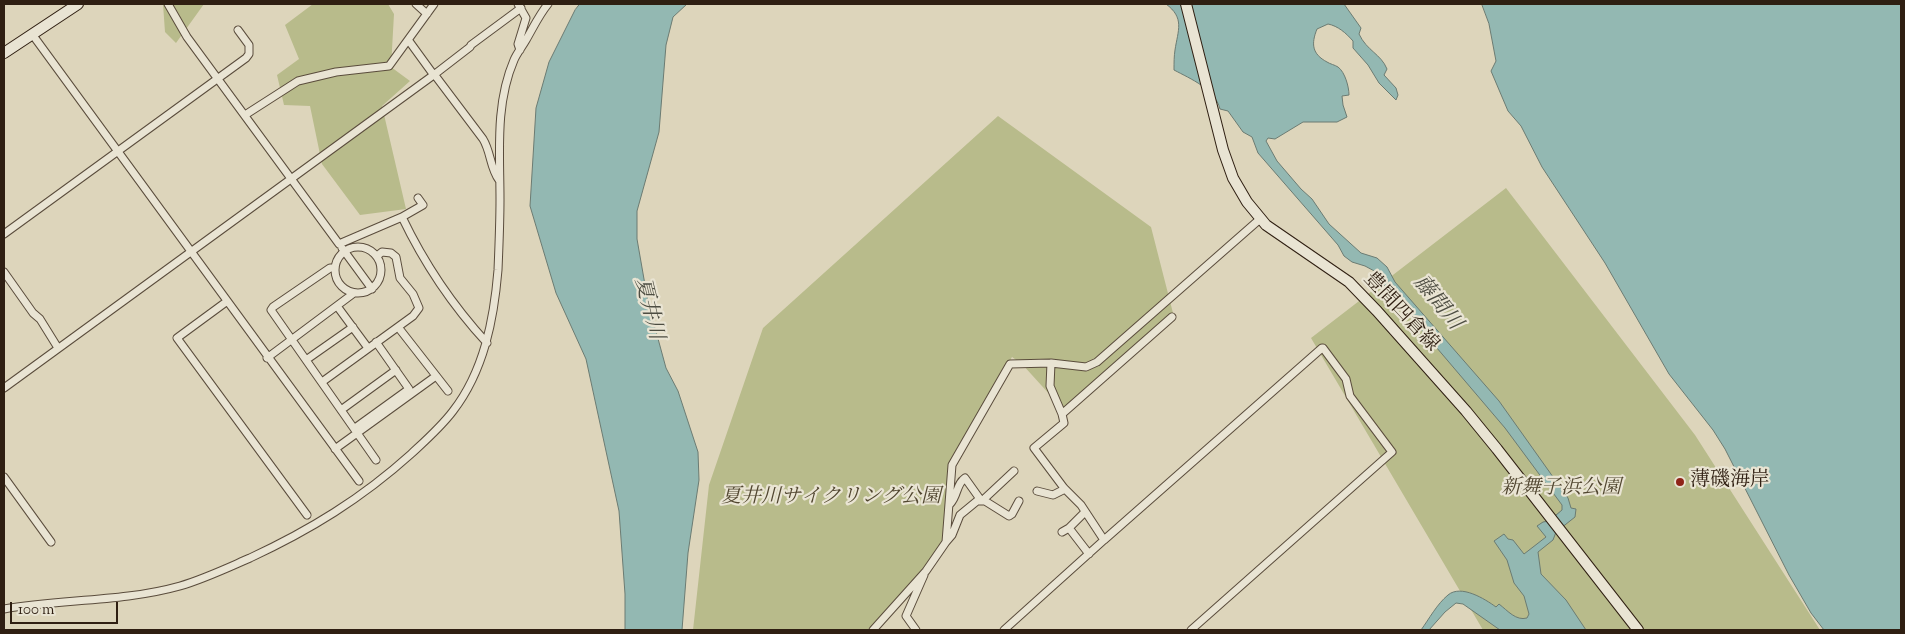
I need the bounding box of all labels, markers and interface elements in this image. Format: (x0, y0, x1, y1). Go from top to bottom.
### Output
street label: 豊間四倉線 (1357, 268, 1443, 358)
water label: 藤間川 (1406, 272, 1466, 336)
water label: 夏井川 (627, 275, 667, 343)
place label: 薄磯海岸 (1690, 470, 1770, 494)
marker: 薄磯海岸 (1674, 476, 1686, 488)
park label: 新舞子浜公園 (1501, 478, 1621, 502)
park label: 夏井川サイクリング公園 (721, 487, 941, 511)
scale bar (12, 592, 120, 624)
text: 100 m (18, 600, 54, 621)

